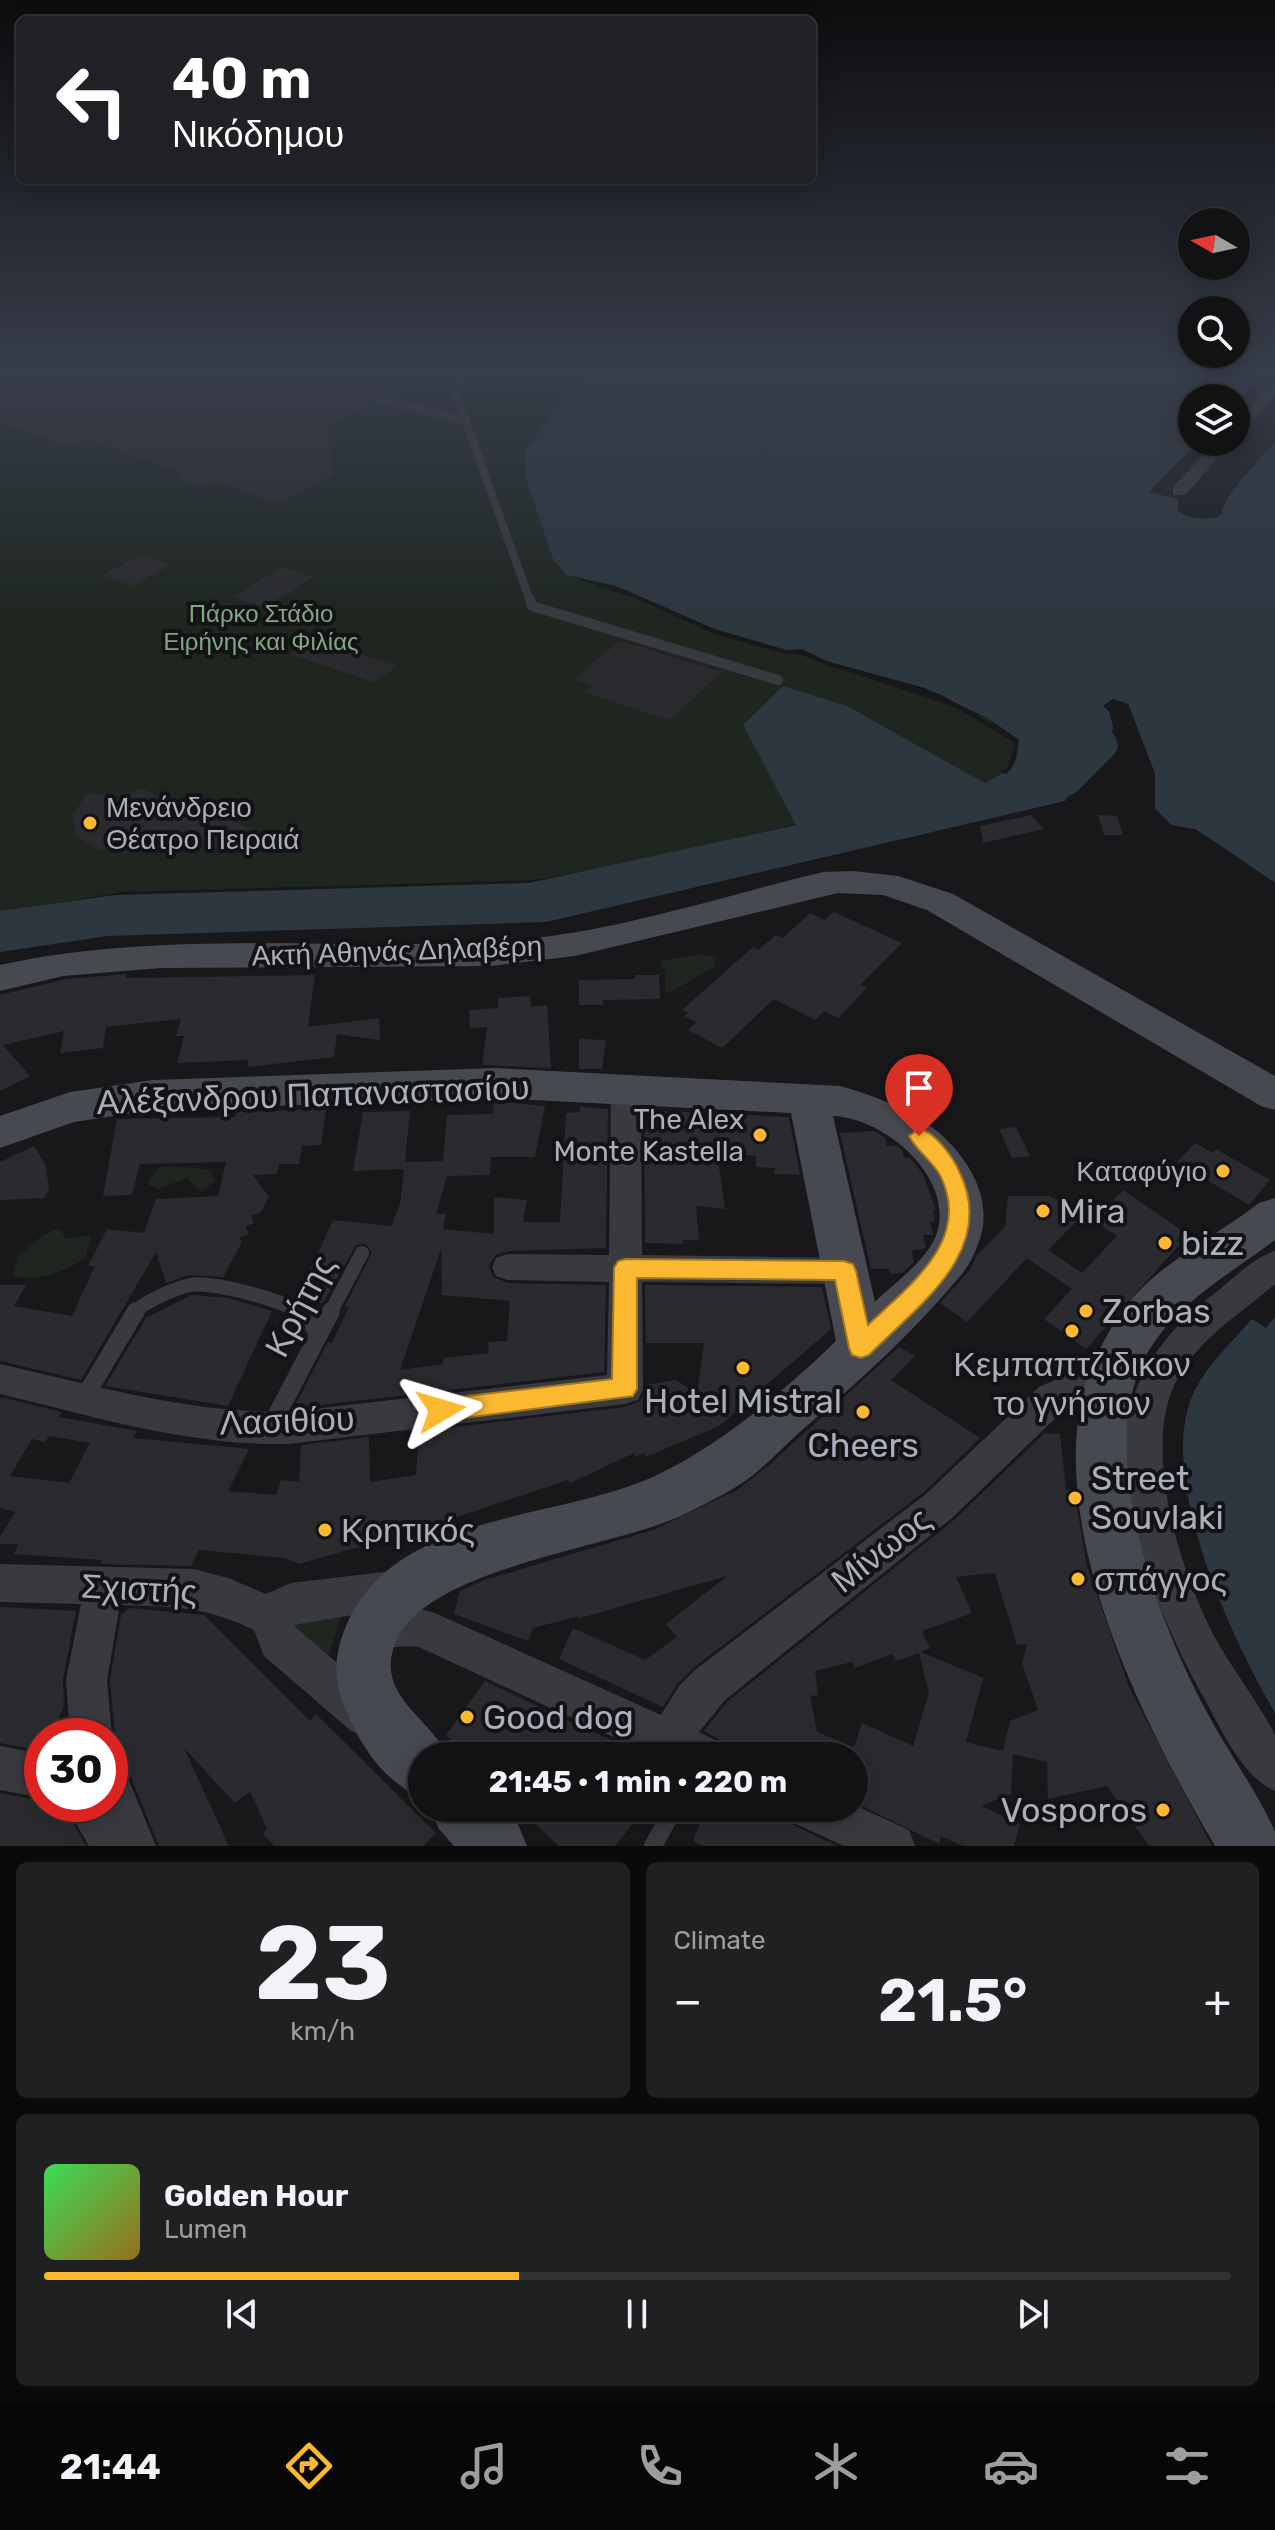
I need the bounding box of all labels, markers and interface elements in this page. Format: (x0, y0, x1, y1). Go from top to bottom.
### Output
text: 40 m (172, 46, 312, 112)
icon: left (40, 48, 144, 152)
text: Νικόδημου (172, 113, 344, 156)
north arrow (1178, 208, 1250, 280)
map controls (1178, 208, 1250, 456)
button: search (1178, 296, 1250, 368)
button: layers (1178, 384, 1250, 456)
park label: Πάρκο Στάδιο Ειρήνης και Φιλίας (163, 600, 359, 656)
place label: Μενάνδρειο Θέατρο Πειραιά (106, 791, 299, 856)
marker: Μενάνδρειο Θέατρο Πειραιά (81, 814, 99, 832)
street label: Ακτή Αθηνάς Δηλαβέρη (251, 929, 543, 973)
pin (885, 1054, 953, 1136)
icon: arrive (897, 1066, 941, 1110)
street label: Αλέξανδρου Παπαναστασίου (96, 1067, 530, 1123)
place label: The Alex Monte Kastella (553, 1103, 744, 1168)
marker: The Alex Monte Kastella (751, 1126, 769, 1144)
place label: Καταφύγιο (1076, 1155, 1207, 1188)
marker: Καταφύγιο (1214, 1162, 1232, 1180)
place label: Mira (1059, 1191, 1126, 1232)
marker: Mira (1034, 1202, 1052, 1220)
place label: bizz (1181, 1223, 1244, 1264)
marker: bizz (1156, 1234, 1174, 1252)
street label: Κρήτης (256, 1248, 344, 1364)
place label: Zorbas (1102, 1291, 1211, 1332)
marker: Zorbas (1077, 1302, 1095, 1320)
marker: Κεμπαπτζιδικον το γνήσιον (1063, 1322, 1081, 1340)
place label: Κεμπαπτζιδικον το γνήσιον (953, 1344, 1191, 1424)
marker: Hotel Mistral (734, 1359, 752, 1377)
position arrow (399, 1368, 483, 1452)
place label: Hotel Mistral (644, 1381, 842, 1422)
street label: Λασιθίου (219, 1398, 355, 1444)
marker: Cheers (854, 1403, 872, 1421)
place label: Cheers (807, 1425, 919, 1466)
place label: Street Souvlaki (1091, 1458, 1224, 1538)
marker: Street Souvlaki (1066, 1489, 1084, 1507)
street label: Μίνωος (823, 1499, 939, 1601)
place label: Κρητικός (341, 1510, 475, 1551)
marker: Κρητικός (316, 1521, 334, 1539)
place label: σπάγγος (1094, 1559, 1227, 1600)
street label: Σχιστής (80, 1565, 198, 1613)
marker: σπάγγος (1069, 1570, 1087, 1588)
place label: Good dog (483, 1697, 634, 1738)
marker: Good dog (458, 1708, 476, 1726)
speed limit sign: 30 (24, 1718, 128, 1822)
text: 21:45 · 1 min · 220 m (489, 1764, 787, 1800)
place label: Vosporos (1000, 1790, 1147, 1831)
marker: Vosporos (1154, 1801, 1172, 1819)
text: 23 (255, 1902, 391, 2025)
text: Climate (674, 1925, 766, 1956)
text: 21.5° (878, 1965, 1027, 2036)
text: − (674, 1975, 702, 2027)
text: + (1204, 1975, 1231, 2027)
text: km/h (290, 2016, 355, 2047)
text: Golden Hour (164, 2178, 348, 2214)
text: Lumen (164, 2214, 247, 2245)
icon: previous (220, 2292, 264, 2336)
icon: pause (615, 2292, 659, 2336)
icon: next (1011, 2292, 1055, 2336)
icon: directions (281, 2438, 337, 2494)
icon: music (456, 2438, 512, 2494)
icon: phone (632, 2438, 688, 2494)
icon: climate (808, 2438, 864, 2494)
icon: car (983, 2438, 1039, 2494)
icon: filters (1159, 2438, 1215, 2494)
text: 21:44 (60, 2445, 161, 2488)

